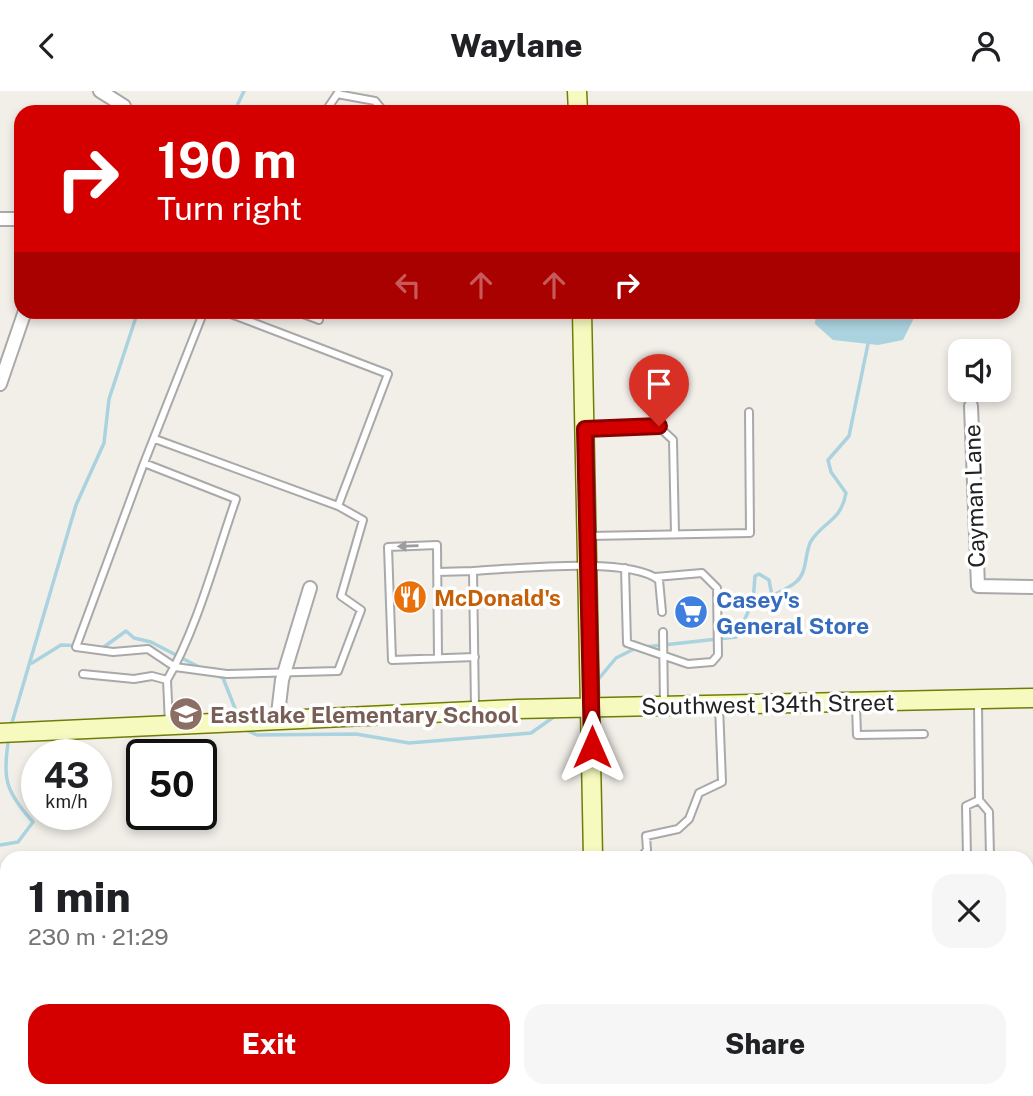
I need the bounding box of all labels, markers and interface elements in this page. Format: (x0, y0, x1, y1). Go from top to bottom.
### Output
icon: back (28, 27, 66, 65)
text: Waylane (450, 27, 583, 64)
icon: person (967, 27, 1005, 65)
text: 190 m (157, 131, 297, 189)
icon: right (42, 133, 133, 224)
text: Turn right (157, 190, 302, 227)
icon: left (389, 266, 427, 304)
icon: ahead (462, 266, 500, 304)
icon: ahead (535, 266, 573, 304)
icon: right (608, 266, 646, 304)
map controls (948, 339, 1011, 402)
button: sound (948, 339, 1011, 402)
pin (629, 354, 689, 426)
icon: arrive (640, 365, 678, 403)
street label: Cayman Lane (958, 424, 990, 568)
one-way arrow (397, 541, 419, 552)
restaurant icon: McDonald's (391, 578, 429, 616)
place label: McDonald's (434, 584, 561, 611)
place label: Casey's General Store (716, 586, 869, 639)
supermarket icon: Casey's General Store (672, 593, 710, 631)
street label: Southwest 134th Street (641, 688, 895, 720)
school or university icon: Eastlake Elementary School (167, 695, 205, 733)
place label: Eastlake Elementary School (210, 701, 519, 728)
position arrow (555, 710, 629, 784)
speed limit sign: 50 (126, 739, 217, 830)
text: 43 (43, 755, 90, 796)
text: km/h (45, 791, 88, 812)
text: 1 min (28, 872, 131, 921)
button: close (932, 874, 1006, 948)
text: 230 m · 21:29 (28, 923, 169, 950)
button: Exit (28, 1004, 510, 1084)
button: Share (524, 1004, 1006, 1084)

